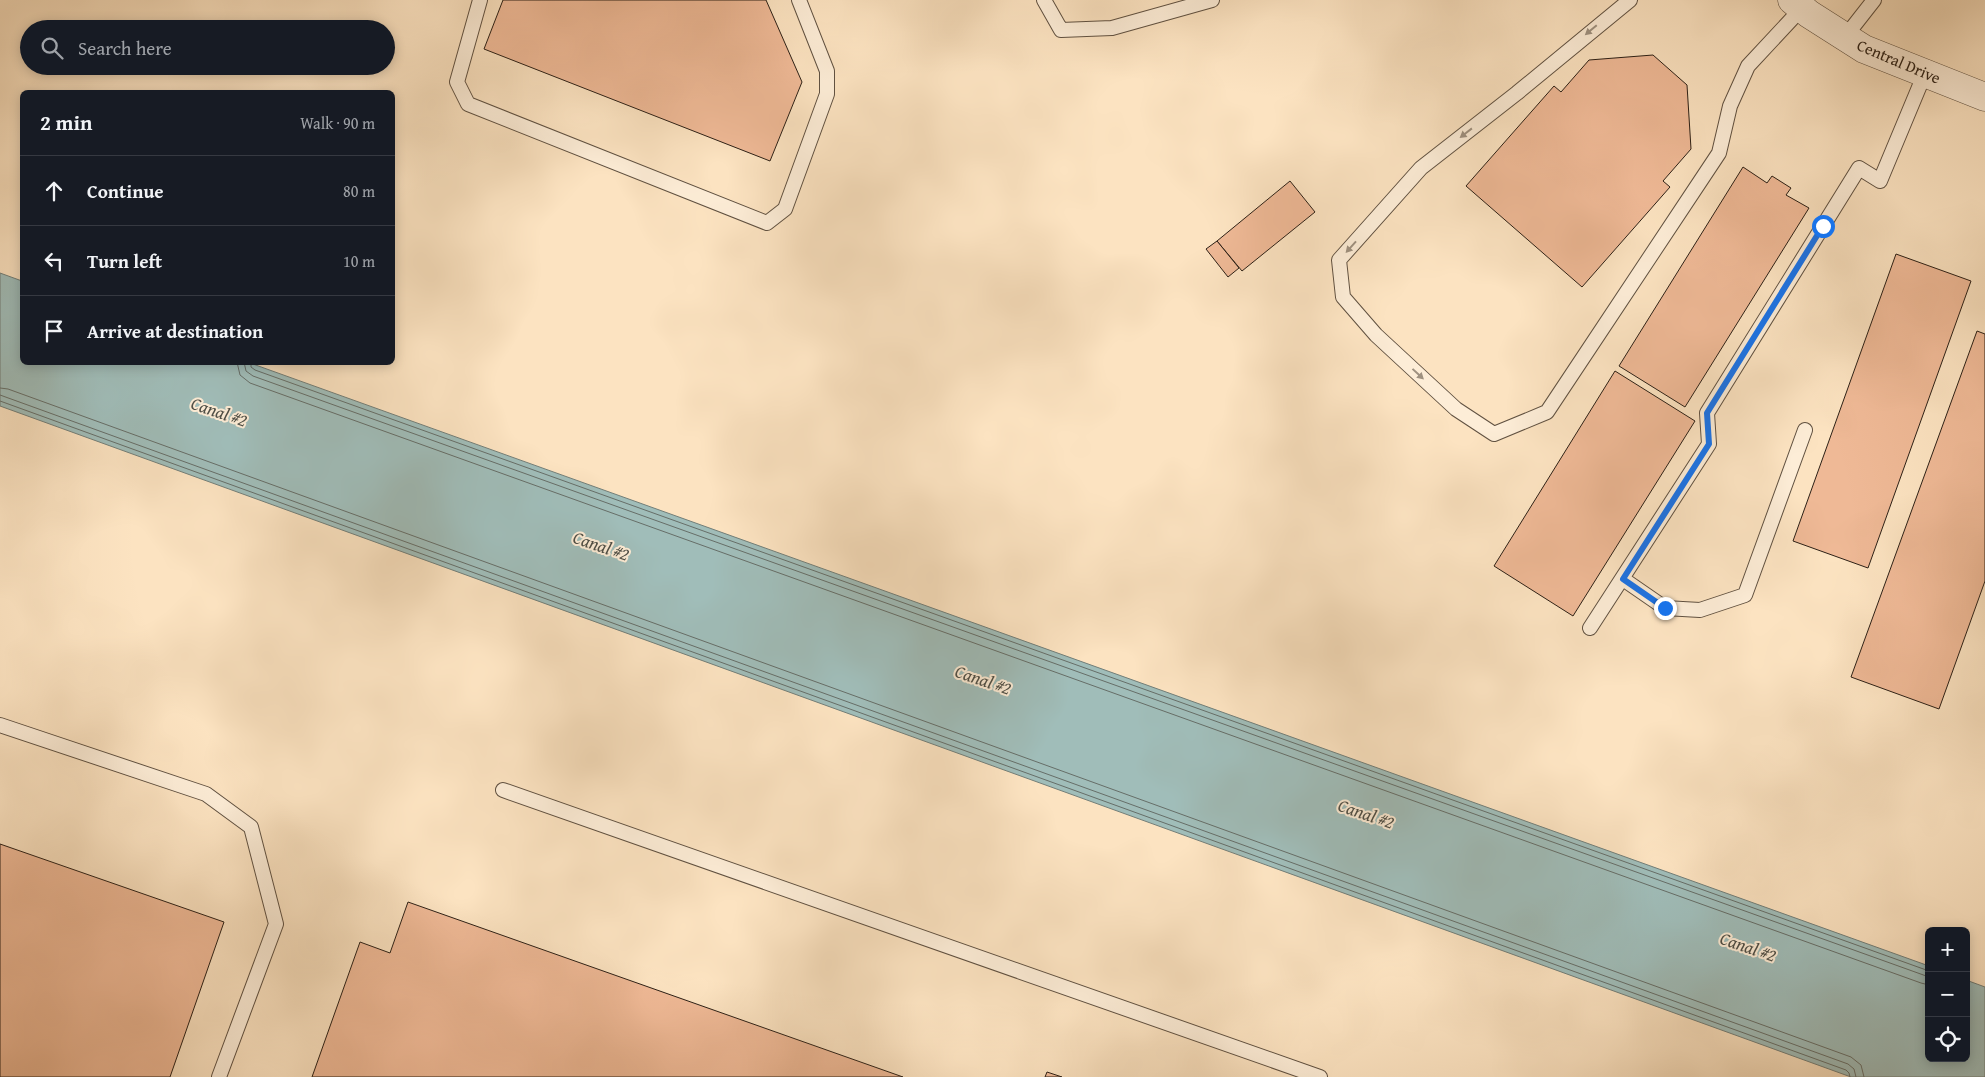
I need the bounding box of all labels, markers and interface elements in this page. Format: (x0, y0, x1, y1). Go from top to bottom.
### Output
search box (20, 20, 395, 75)
one-way arrow (1585, 25, 1598, 36)
street label: Central Drive (1853, 33, 1945, 89)
icon: search (38, 34, 66, 62)
text: Search here (78, 34, 172, 62)
text: 2 min (40, 107, 92, 138)
text: Walk · 90 m (300, 111, 375, 135)
one-way arrow (1459, 128, 1472, 139)
icon: ahead (40, 177, 68, 205)
text: Continue (87, 177, 164, 205)
text: 80 m (343, 179, 375, 203)
route start (1812, 215, 1835, 238)
one-way arrow (1345, 241, 1356, 254)
icon: left (40, 247, 68, 275)
text: Turn left (87, 247, 162, 275)
text: 10 m (343, 249, 375, 273)
icon: arrive (40, 317, 68, 345)
text: Arrive at destination (87, 317, 263, 345)
one-way arrow (1412, 368, 1424, 380)
water label: Canal #2 (187, 389, 251, 434)
water label: Canal #2 (569, 523, 633, 568)
route end (1654, 597, 1677, 620)
water label: Canal #2 (951, 657, 1015, 702)
water label: Canal #2 (1334, 791, 1398, 836)
water label: Canal #2 (1716, 924, 1780, 969)
map controls (1925, 927, 1970, 1062)
button: + (1925, 927, 1970, 972)
button: − (1925, 972, 1970, 1017)
button: locate (1925, 1017, 1970, 1062)

